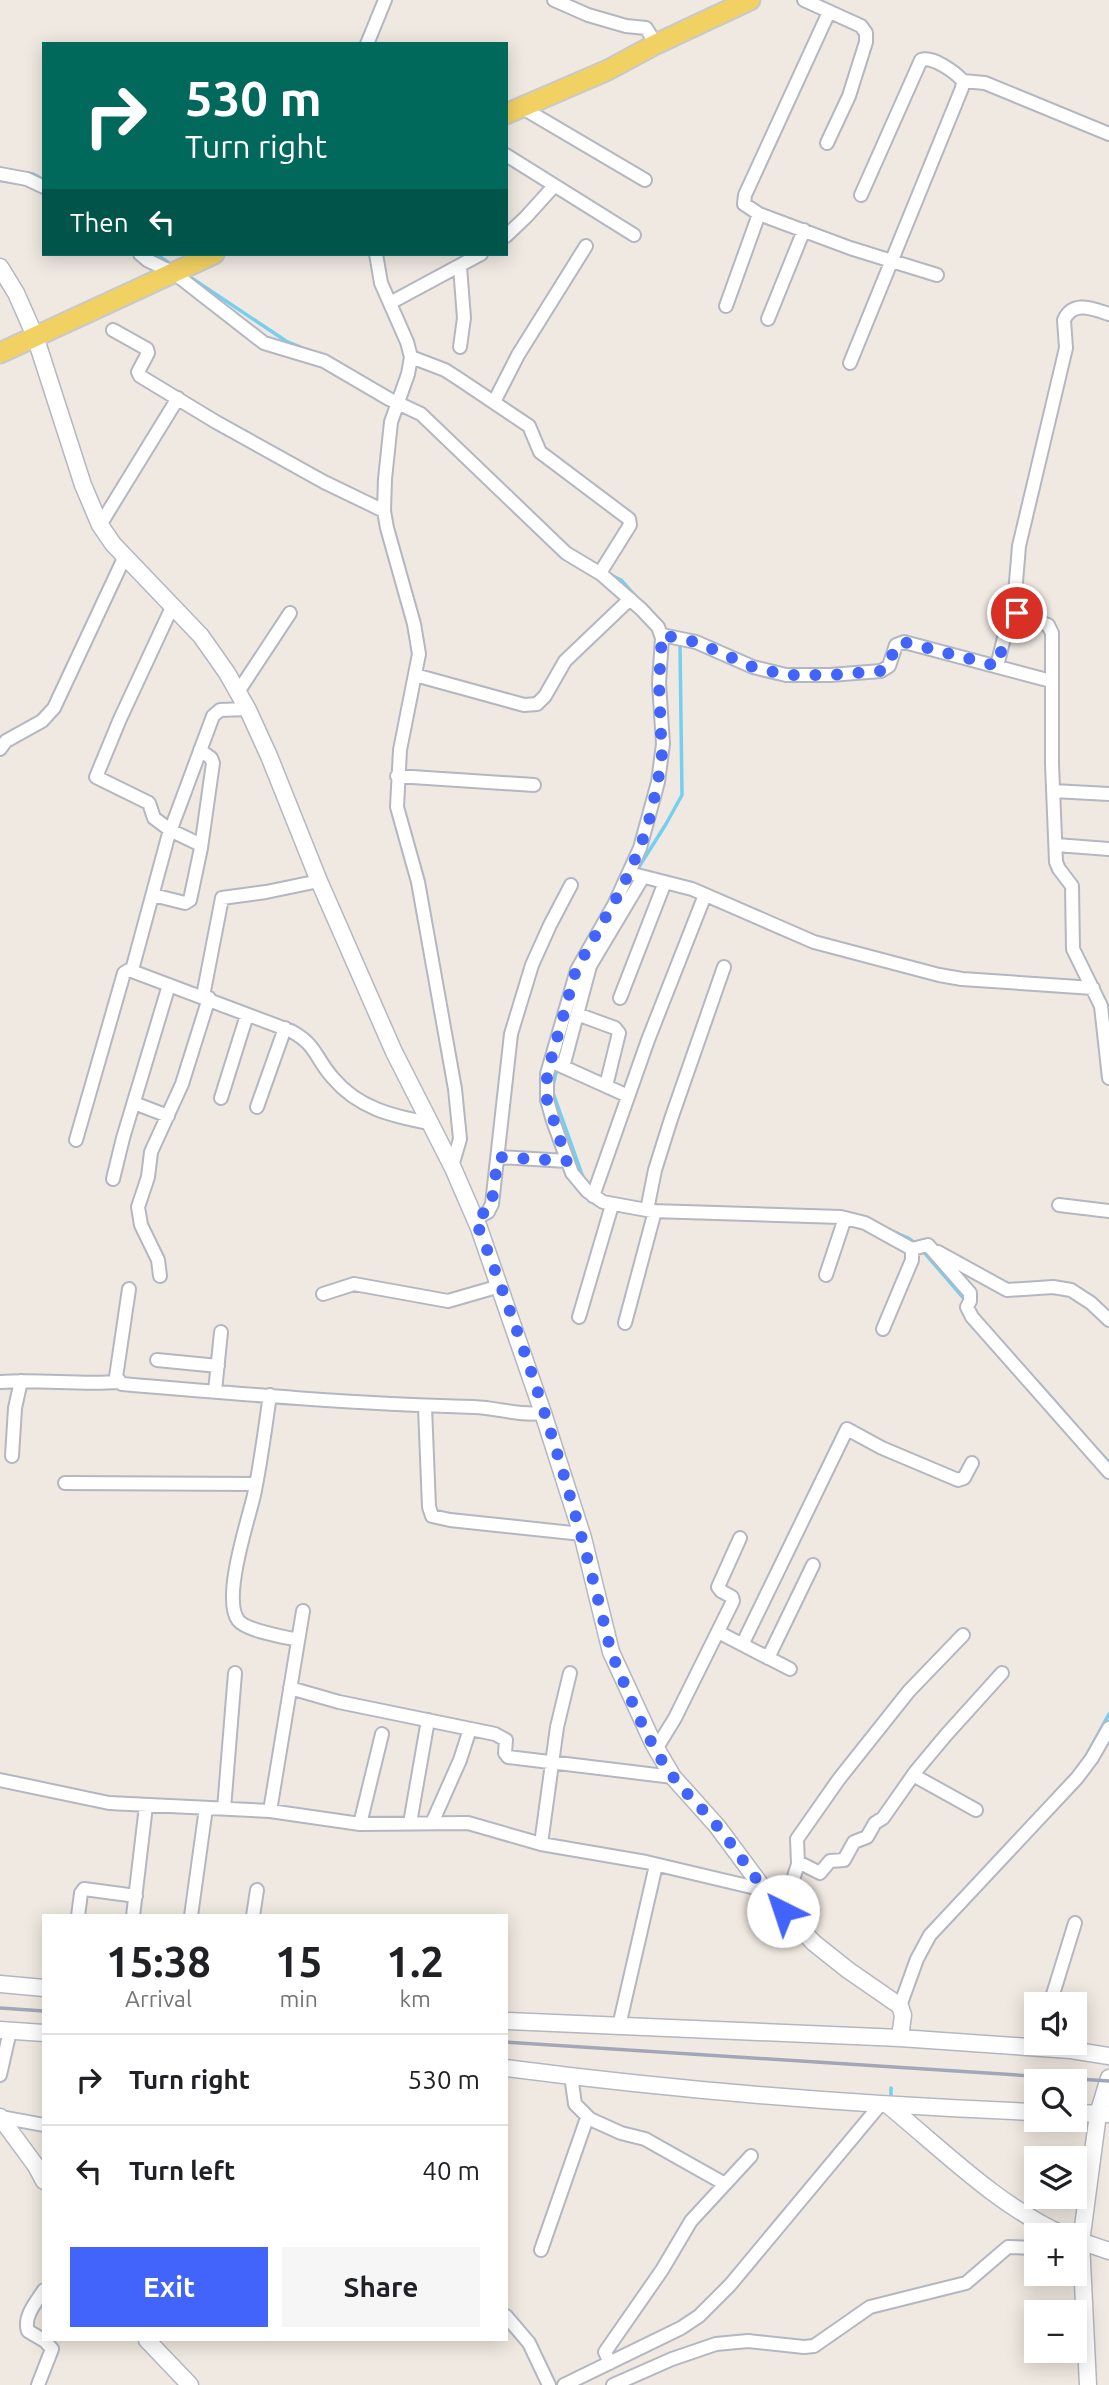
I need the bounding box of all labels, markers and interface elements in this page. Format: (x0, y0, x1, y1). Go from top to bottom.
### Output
icon: right (70, 70, 161, 161)
text: 530 m (185, 70, 322, 125)
text: Turn right (185, 128, 327, 164)
icon: left (143, 203, 181, 241)
text: Then (70, 208, 129, 237)
pin (987, 583, 1047, 643)
icon: arrive (998, 594, 1036, 632)
position arrow (746, 1874, 820, 1948)
text: 15:38 (106, 1938, 211, 1985)
text: 15 (275, 1938, 322, 1985)
text: 1.2 (386, 1938, 444, 1985)
text: Arrival (125, 1986, 192, 2011)
text: min (279, 1986, 318, 2011)
text: km (399, 1986, 431, 2011)
map controls (1024, 1992, 1087, 2363)
button: sound (1024, 1992, 1087, 2055)
icon: right (70, 2061, 108, 2099)
text: Turn right (129, 2065, 250, 2094)
text: 530 m (408, 2065, 480, 2094)
button: search (1024, 2069, 1087, 2132)
button: layers (1024, 2146, 1087, 2209)
icon: left (70, 2152, 108, 2190)
text: Turn left (129, 2156, 235, 2185)
text: 40 m (422, 2156, 480, 2185)
button: + (1024, 2223, 1087, 2286)
button: Exit (70, 2247, 268, 2327)
button: Share (282, 2247, 480, 2327)
button: − (1024, 2300, 1087, 2363)

